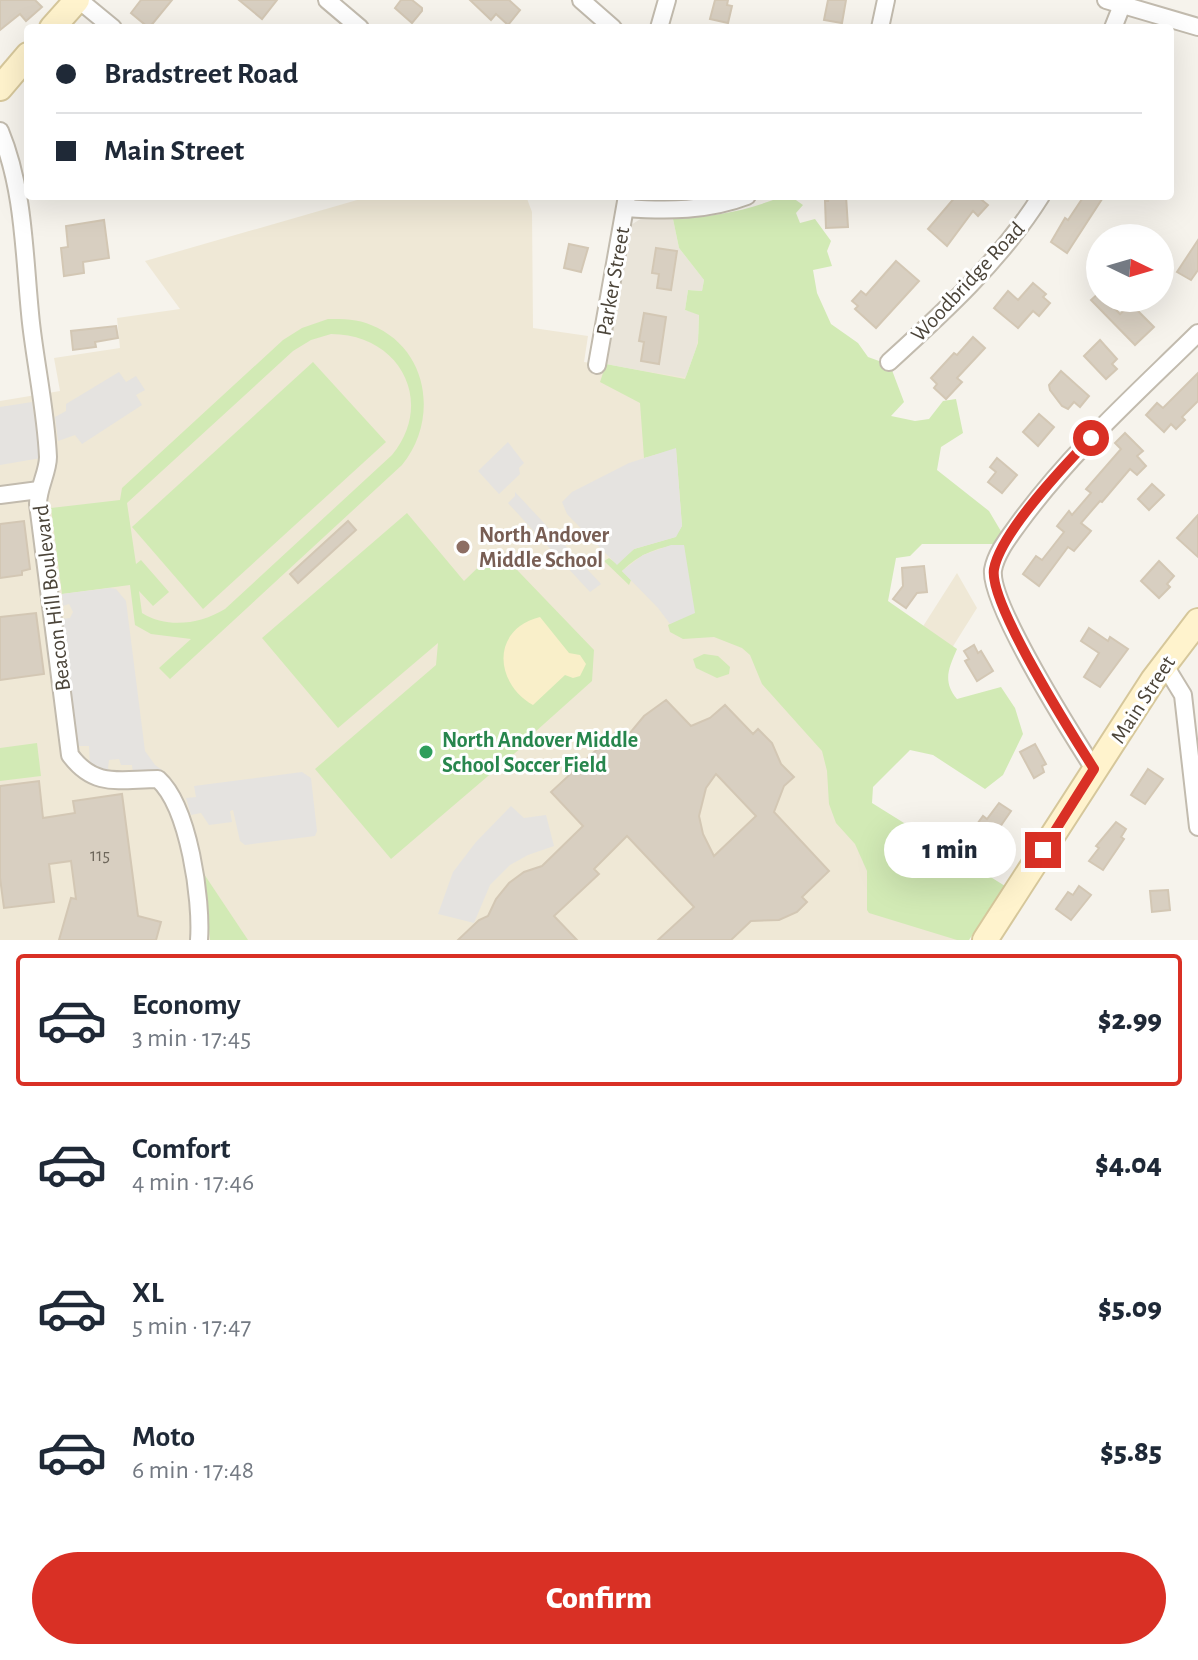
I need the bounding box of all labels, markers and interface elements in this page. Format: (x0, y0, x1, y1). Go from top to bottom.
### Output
text: Bradstreet Road (104, 59, 298, 89)
text: Main Street (104, 136, 244, 166)
street label: Woodbridge Road (907, 218, 1029, 346)
north arrow (1086, 224, 1174, 312)
map controls (1086, 224, 1174, 312)
street label: Parker Street (593, 225, 633, 337)
route start (1073, 420, 1109, 456)
street label: Beacon Hill Boulevard (30, 504, 74, 692)
place label: North Andover Middle School (479, 524, 610, 571)
marker: North Andover Middle School (454, 538, 472, 556)
street label: Main Street (1107, 652, 1179, 747)
place label: North Andover Middle School Soccer Field (442, 729, 638, 776)
marker: North Andover Middle School Soccer Field (417, 743, 435, 761)
callout: 1 min (883, 822, 1015, 878)
route end (1025, 832, 1061, 868)
text: 1 min (922, 837, 978, 863)
house number: 115 (90, 847, 110, 865)
icon: car (36, 984, 108, 1056)
text: Economy (132, 990, 241, 1020)
text: $2.99 (1098, 1005, 1162, 1035)
text: 3 min · 17:45 (132, 1025, 251, 1051)
icon: car (36, 1128, 108, 1200)
text: Comfort (132, 1134, 231, 1164)
text: $4.04 (1095, 1149, 1162, 1179)
text: 4 min · 17:46 (132, 1169, 254, 1195)
icon: car (36, 1272, 108, 1344)
text: XL (132, 1278, 164, 1308)
text: $5.09 (1098, 1293, 1162, 1323)
text: 5 min · 17:47 (132, 1313, 251, 1339)
icon: car (36, 1416, 108, 1488)
text: Moto (132, 1422, 195, 1452)
text: $5.85 (1100, 1437, 1162, 1467)
text: 6 min · 17:48 (132, 1457, 254, 1483)
button: Confirm (32, 1552, 1166, 1644)

